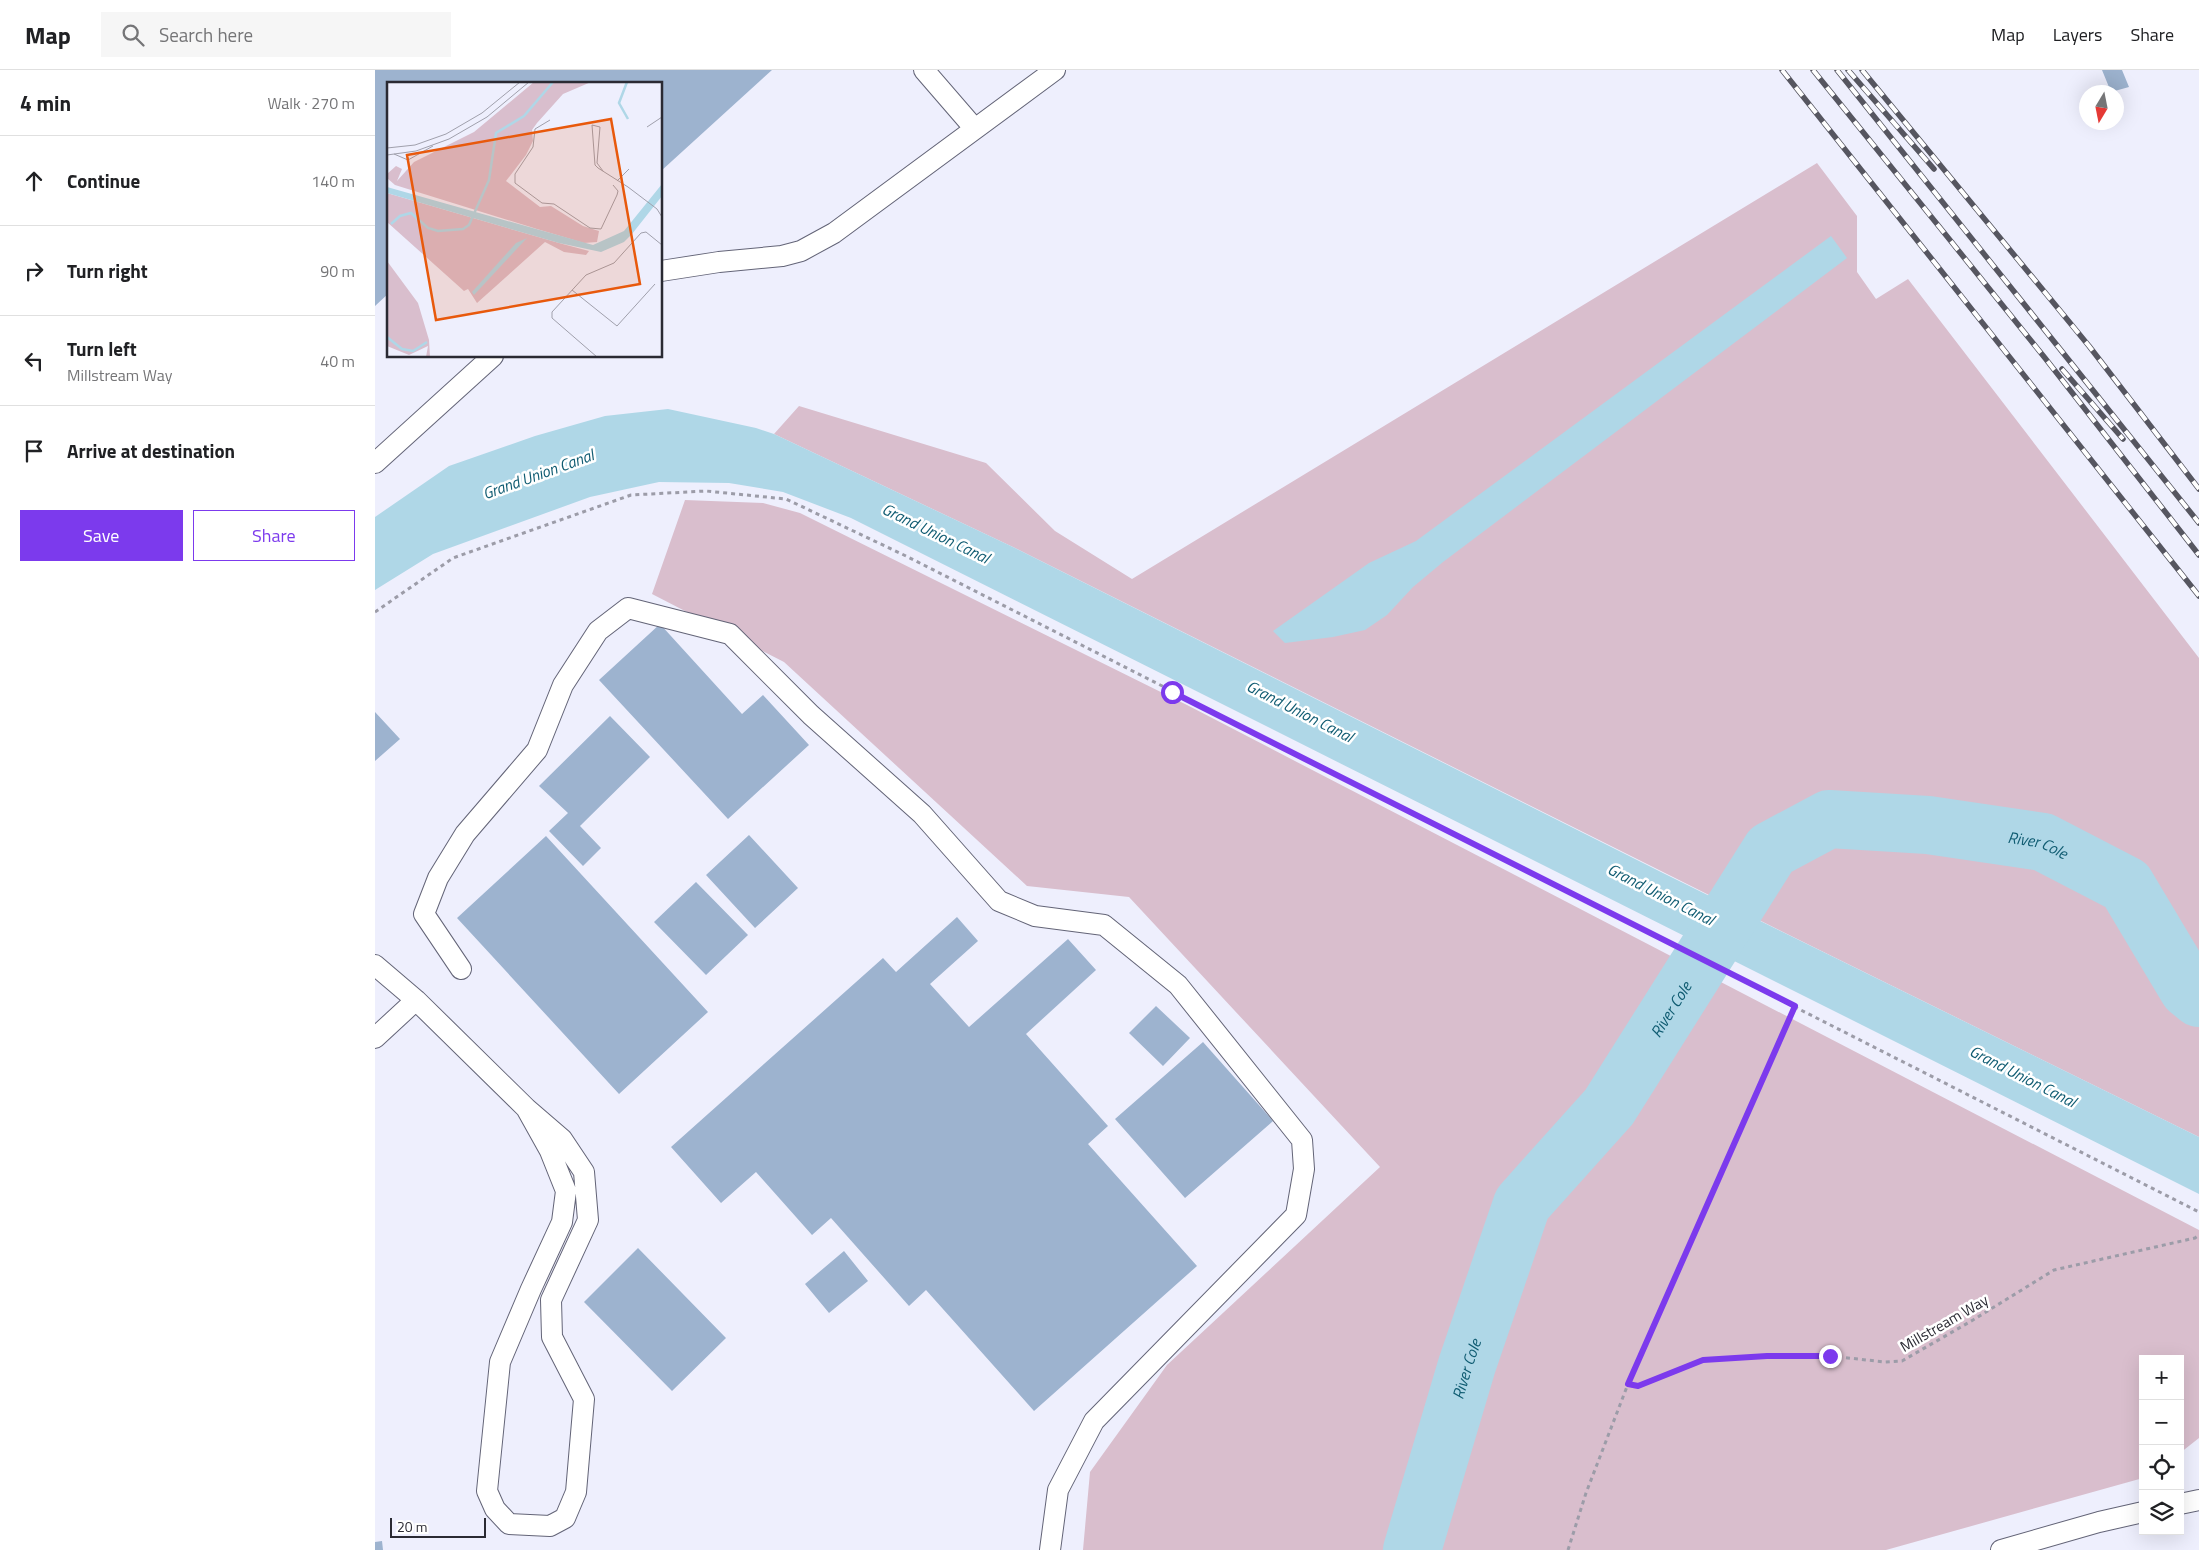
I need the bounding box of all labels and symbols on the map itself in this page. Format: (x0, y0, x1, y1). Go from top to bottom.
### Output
inset map (387, 82, 663, 358)
north arrow (2079, 85, 2124, 130)
water label: Grand Union Canal (479, 442, 598, 505)
water label: Grand Union Canal (878, 497, 995, 570)
water label: Grand Union Canal (1242, 674, 1359, 749)
route start (1161, 681, 1184, 704)
water label: River Cole (2006, 825, 2074, 866)
water label: Grand Union Canal (1603, 857, 1720, 932)
water label: River Cole (1644, 975, 1698, 1042)
water label: Grand Union Canal (1965, 1039, 2082, 1114)
street label: Millstream Way (1895, 1288, 1993, 1358)
water label: River Cole (1446, 1334, 1488, 1402)
route end (1819, 1345, 1842, 1368)
scale bar (390, 1515, 486, 1538)

